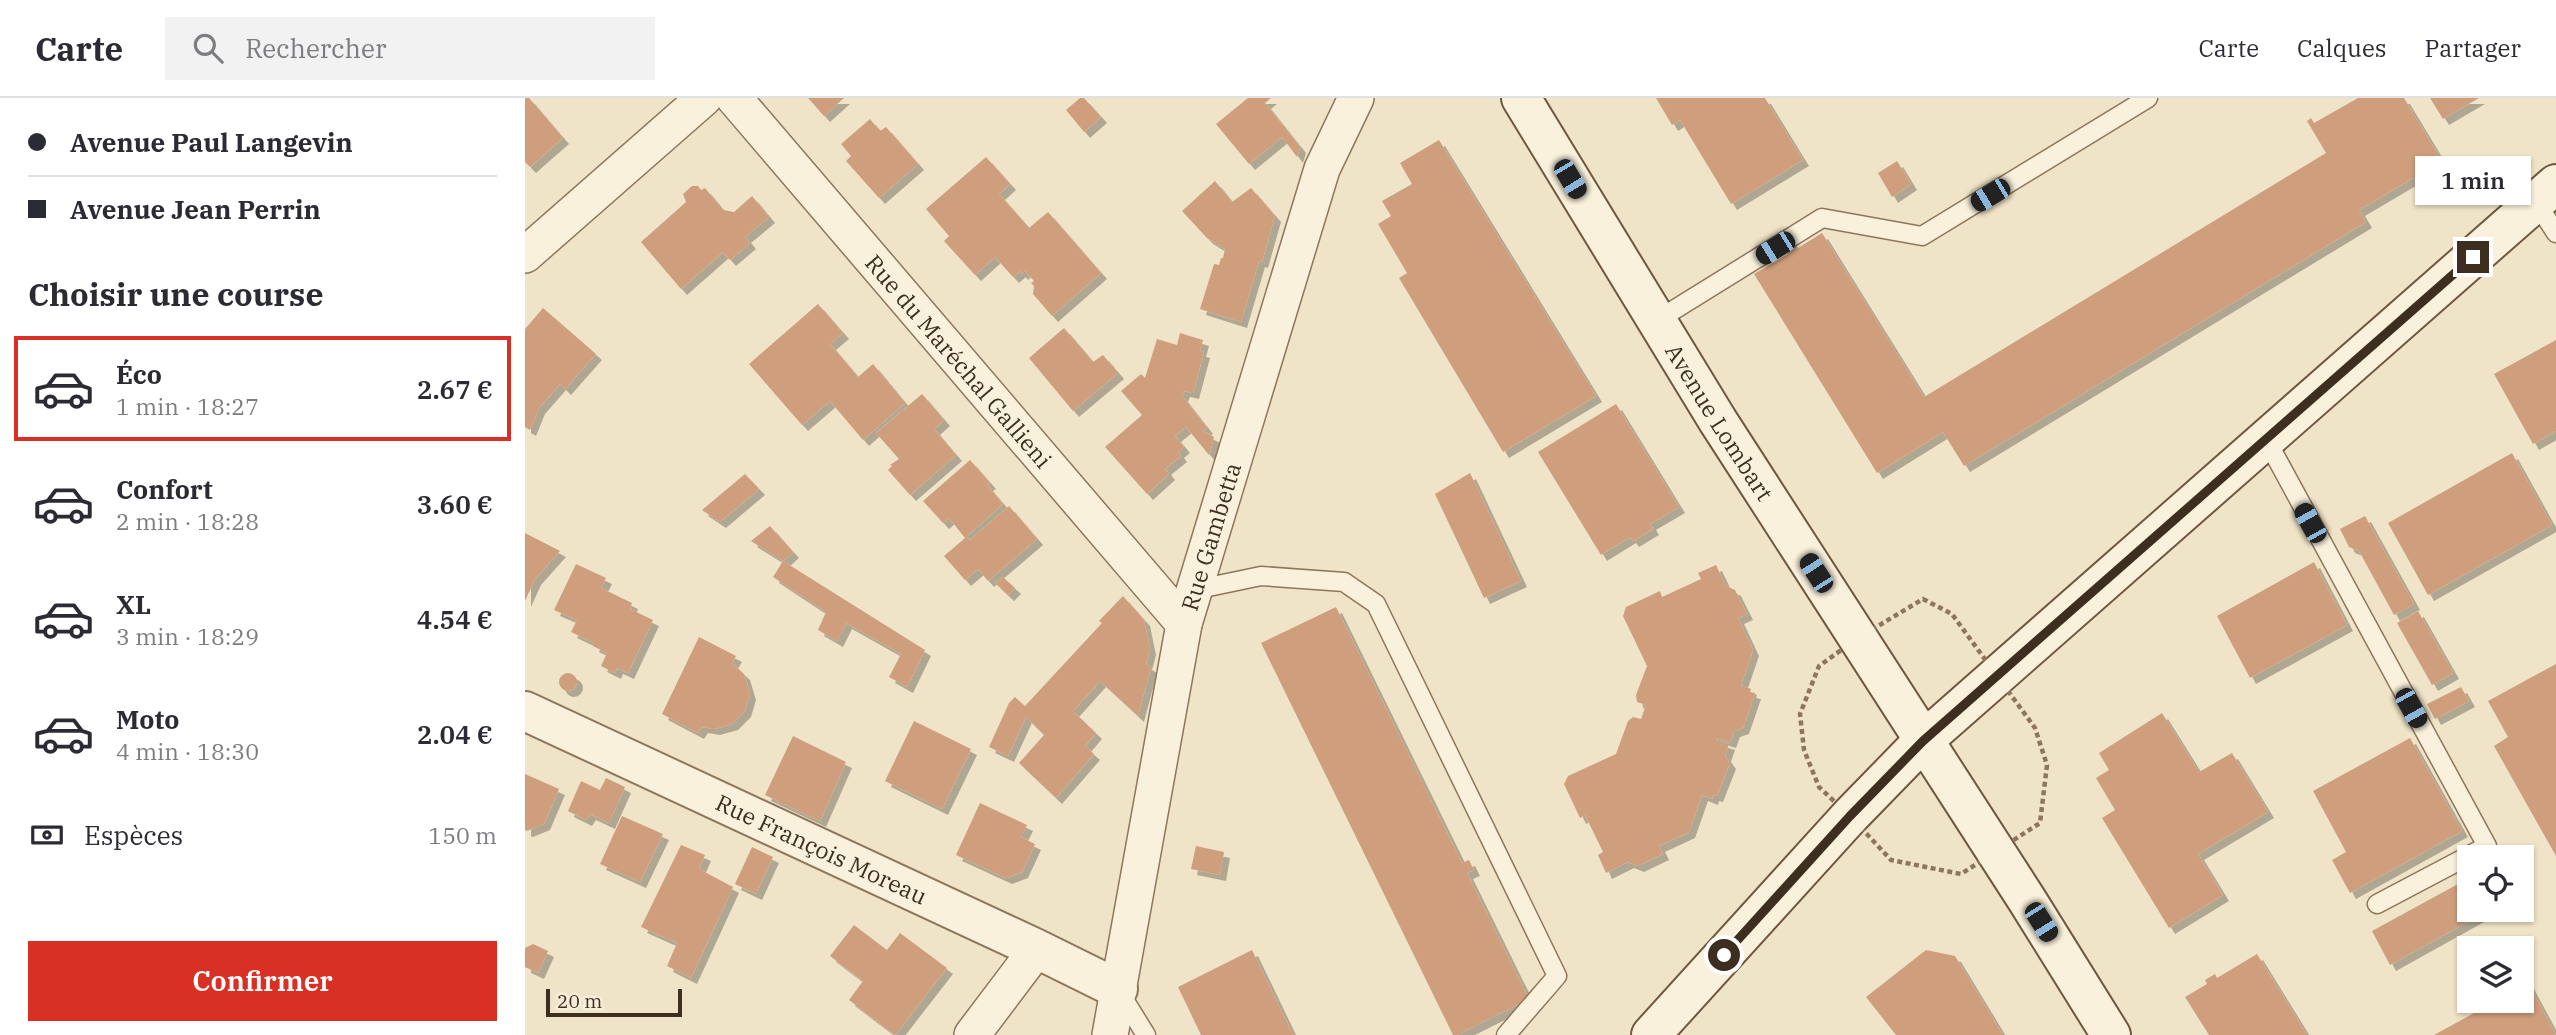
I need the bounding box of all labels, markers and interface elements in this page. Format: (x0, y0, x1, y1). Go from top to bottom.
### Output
search box (165, 17, 655, 80)
text: Carte (35, 27, 123, 70)
icon: search (189, 29, 227, 67)
text: Rechercher (245, 31, 386, 65)
text: Carte (2198, 32, 2259, 64)
text: Calques (2297, 32, 2387, 64)
text: Partager (2425, 32, 2521, 64)
text: Avenue Paul Langevin (70, 125, 353, 159)
car (1551, 156, 1590, 202)
callout: 1 min (2415, 156, 2531, 204)
text: 1 min (2441, 165, 2505, 195)
car (1967, 175, 2014, 215)
text: Avenue Jean Perrin (70, 192, 321, 226)
car (1752, 228, 1799, 268)
route end (2457, 241, 2489, 273)
street label: Rue du Maréchal Gallieni (859, 248, 1059, 474)
text: Choisir une course (28, 273, 324, 315)
street label: Avenue Lombart (1659, 338, 1780, 506)
icon: car (32, 357, 95, 420)
text: Éco (116, 357, 162, 391)
text: 2.67 € (417, 372, 493, 406)
text: 1 min · 18:27 (116, 391, 259, 421)
street label: Rue Gambetta (1174, 459, 1247, 614)
icon: car (32, 472, 95, 535)
text: Confort (116, 472, 213, 506)
text: 3.60 € (417, 487, 493, 521)
car (2291, 500, 2330, 546)
text: 2 min · 18:28 (116, 506, 259, 536)
car (1796, 550, 1837, 596)
icon: car (32, 587, 95, 650)
text: XL (116, 587, 151, 621)
text: 4.54 € (417, 602, 493, 636)
text: 3 min · 18:29 (116, 621, 259, 651)
car (2392, 685, 2431, 731)
icon: car (32, 702, 95, 765)
text: Moto (116, 702, 179, 736)
text: 2.04 € (417, 717, 493, 751)
text: 4 min · 18:30 (116, 736, 259, 766)
street label: Rue François Moreau (711, 787, 932, 911)
icon: cash (28, 816, 66, 854)
text: Espèces (84, 818, 183, 852)
text: 150 m (428, 820, 497, 850)
map controls (2457, 845, 2534, 1013)
button: locate (2457, 845, 2534, 922)
car (2021, 899, 2062, 945)
button: layers (2457, 936, 2534, 1013)
route start (1708, 939, 1740, 971)
button: Confirmer (28, 941, 497, 1021)
scale bar (546, 986, 683, 1018)
text: 20 m (557, 989, 602, 1013)

